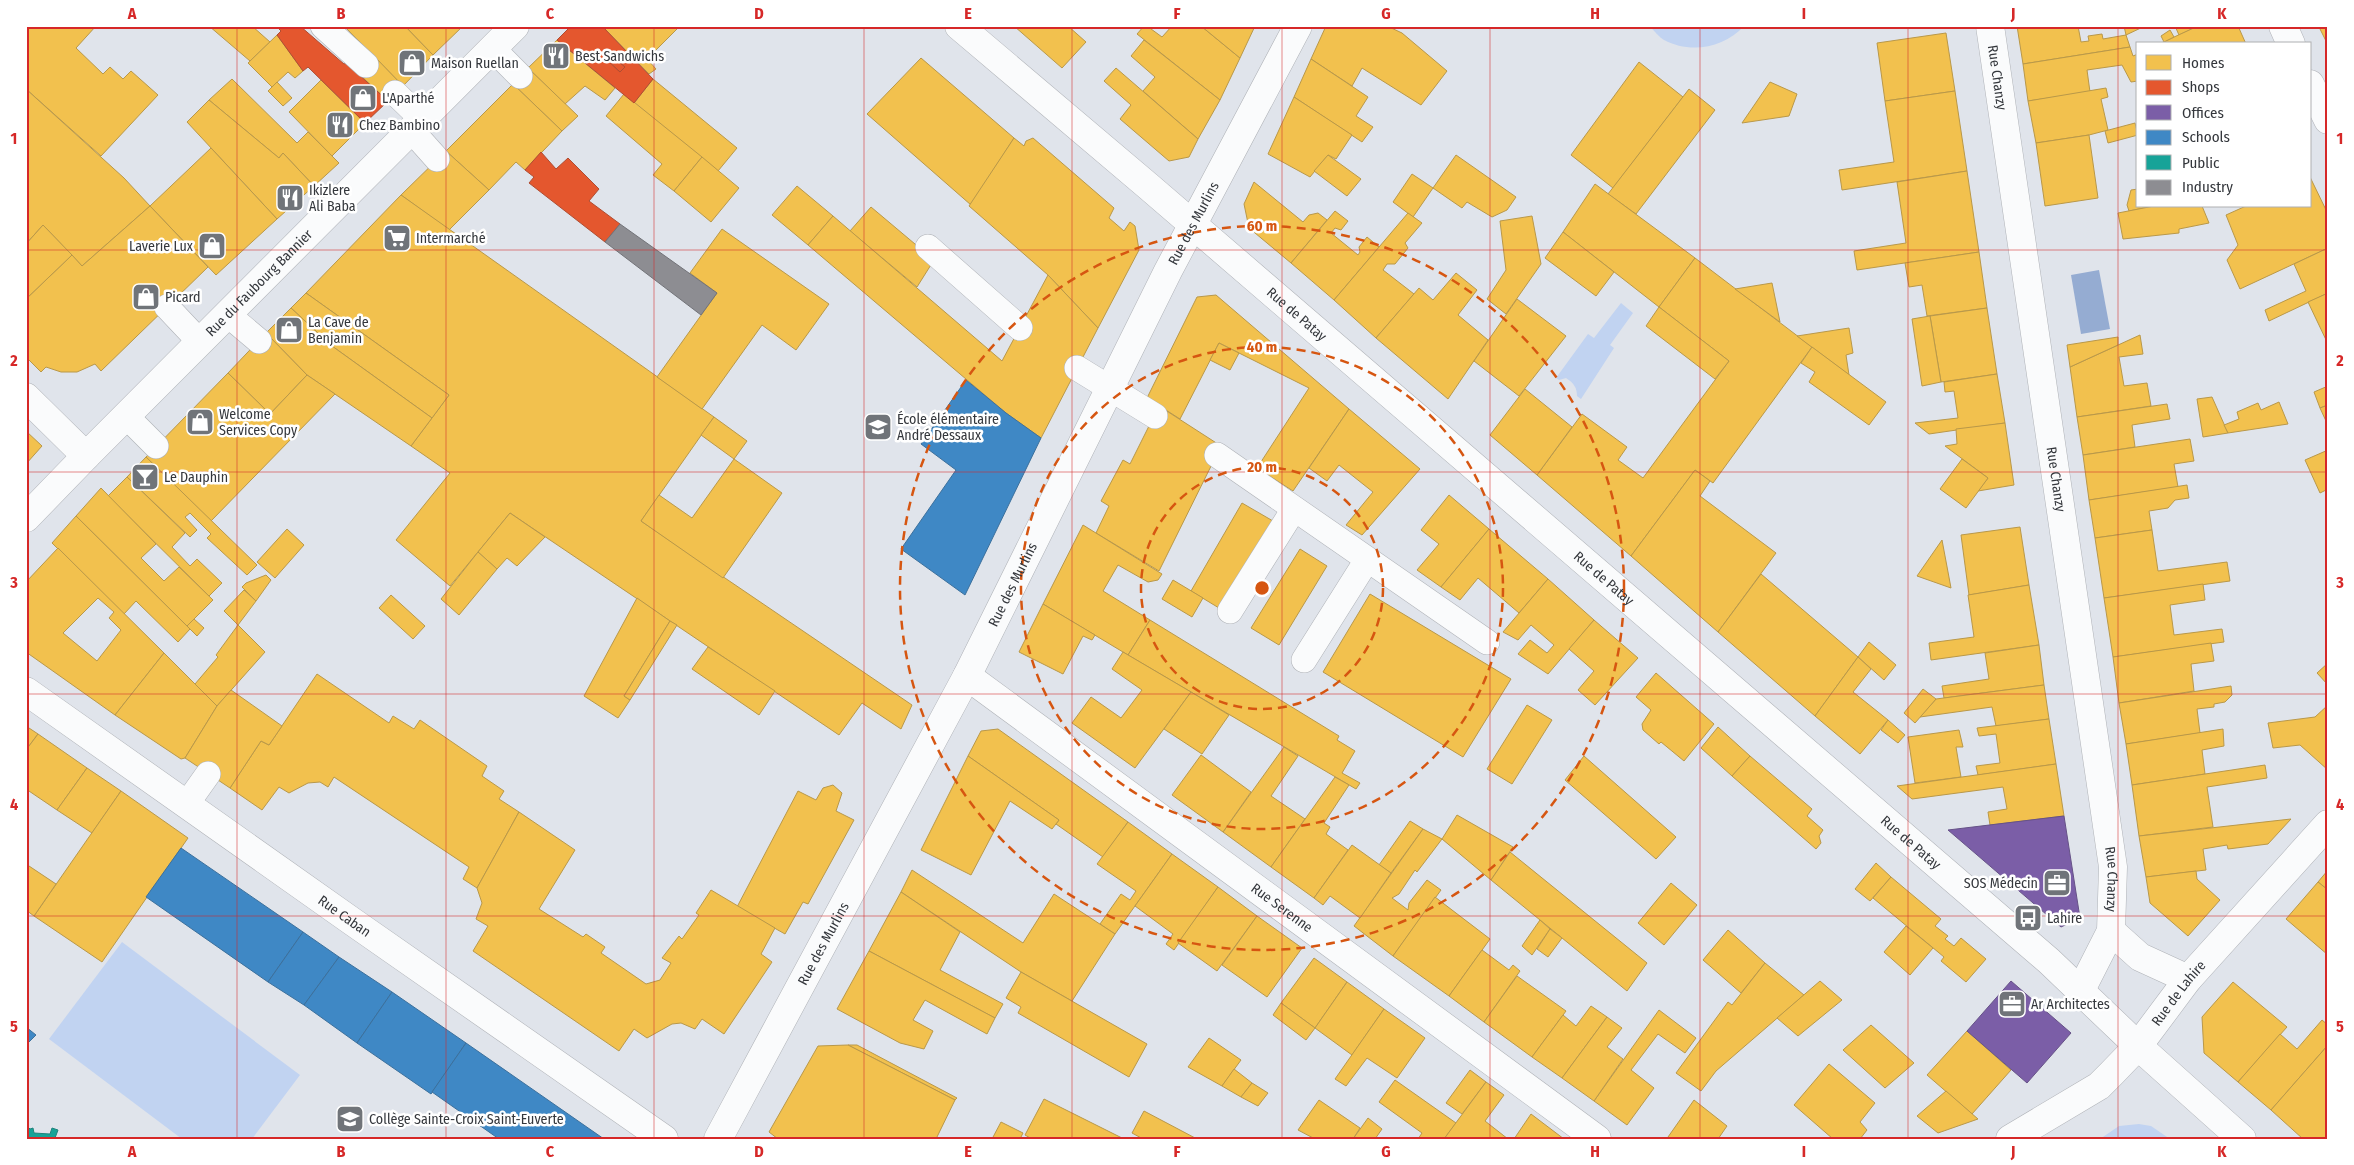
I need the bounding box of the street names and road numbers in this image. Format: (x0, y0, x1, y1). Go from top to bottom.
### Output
street label: Rue Chanzy (1984, 44, 2011, 112)
street label: Rue des Murlins (1164, 179, 1222, 268)
street label: Rue du Faubourg Bannier (202, 226, 316, 340)
street label: Rue de Patay (1263, 284, 1331, 345)
street label: Rue Chanzy (2043, 445, 2070, 514)
street label: Rue des Murlins (984, 540, 1040, 629)
street label: Rue de Patay (1570, 548, 1638, 609)
street label: Rue de Patay (1877, 812, 1945, 873)
street label: Rue Chanzy (2102, 845, 2122, 913)
street label: Rue Serenne (1248, 879, 1316, 936)
street label: Rue Caban (315, 892, 374, 940)
street label: Rue des Murlins (794, 899, 852, 988)
street label: Rue de Lahire (2148, 957, 2209, 1029)

